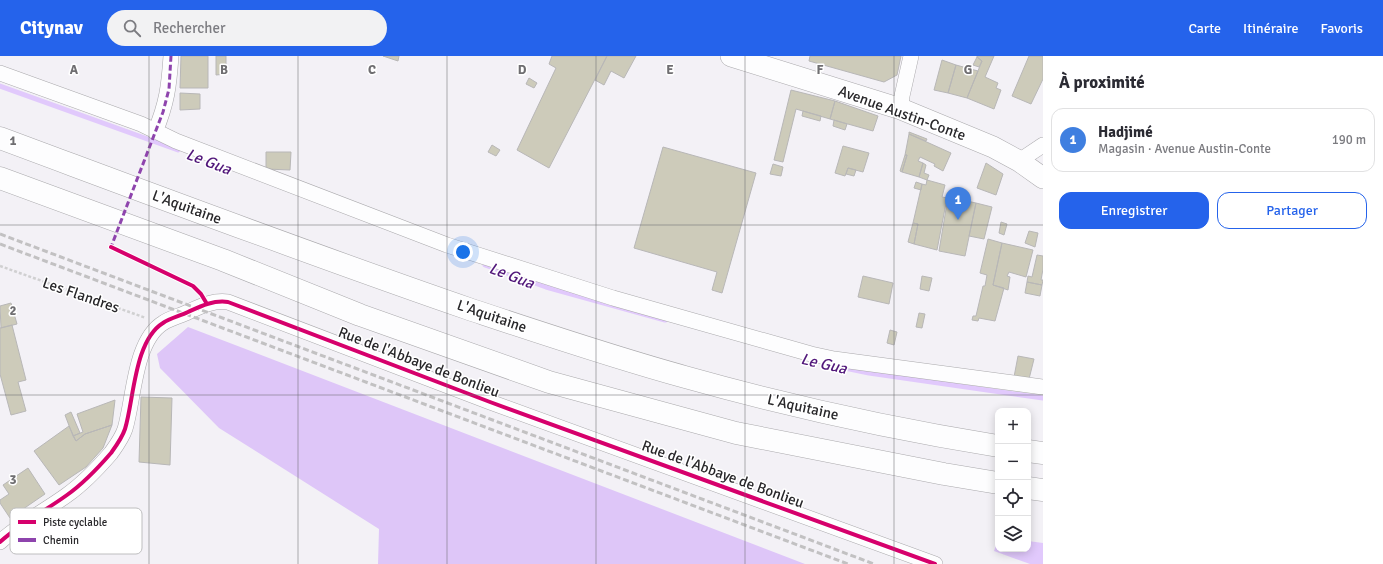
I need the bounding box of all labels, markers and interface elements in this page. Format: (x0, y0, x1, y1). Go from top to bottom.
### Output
search box (107, 10, 387, 46)
text: Citynav (20, 16, 83, 40)
icon: search (121, 17, 143, 39)
text: Rechercher (153, 19, 225, 37)
text: Carte (1188, 20, 1221, 37)
text: Itinéraire (1243, 20, 1299, 37)
text: Favoris (1321, 20, 1363, 37)
text: A (70, 62, 79, 78)
text: B (220, 62, 228, 78)
text: C (368, 62, 376, 78)
text: D (518, 62, 527, 78)
text: E (666, 62, 674, 78)
text: F (817, 62, 824, 78)
text: G (964, 62, 972, 78)
text: À proximité (1059, 72, 1145, 93)
street label: Avenue Austin-Conte (836, 82, 968, 144)
text: Hadjimé (1098, 123, 1153, 141)
text: 1 (1069, 132, 1077, 148)
text: 190 m (1332, 132, 1366, 148)
text: 1 (9, 133, 17, 149)
text: Magasin · Avenue Austin-Conte (1098, 141, 1271, 157)
water label: Le Gua (183, 144, 235, 180)
street label: L'Aquitaine (150, 186, 224, 228)
pin: 1 (945, 187, 971, 220)
button: Enregistrer (1059, 192, 1209, 229)
button: Partager (1217, 192, 1367, 229)
your location (453, 242, 473, 262)
water label: Le Gua (486, 258, 538, 294)
street label: Les Flandres (40, 273, 122, 317)
street label: L'Aquitaine (455, 296, 529, 336)
text: 2 (9, 303, 17, 319)
street label: Rue de l'Abbaye de Bonlieu (336, 323, 502, 401)
water label: Le Gua (799, 349, 850, 379)
street label: L'Aquitaine (766, 390, 840, 424)
map controls (995, 408, 1031, 552)
button: + (995, 408, 1031, 444)
street label: Rue de l'Abbaye de Bonlieu (639, 436, 807, 512)
button: − (995, 444, 1031, 480)
text: 3 (9, 472, 17, 488)
button: locate (995, 480, 1031, 516)
legend (10, 508, 142, 554)
text: Piste cyclable (43, 516, 107, 529)
button: layers (995, 516, 1031, 552)
text: Chemin (43, 534, 79, 547)

